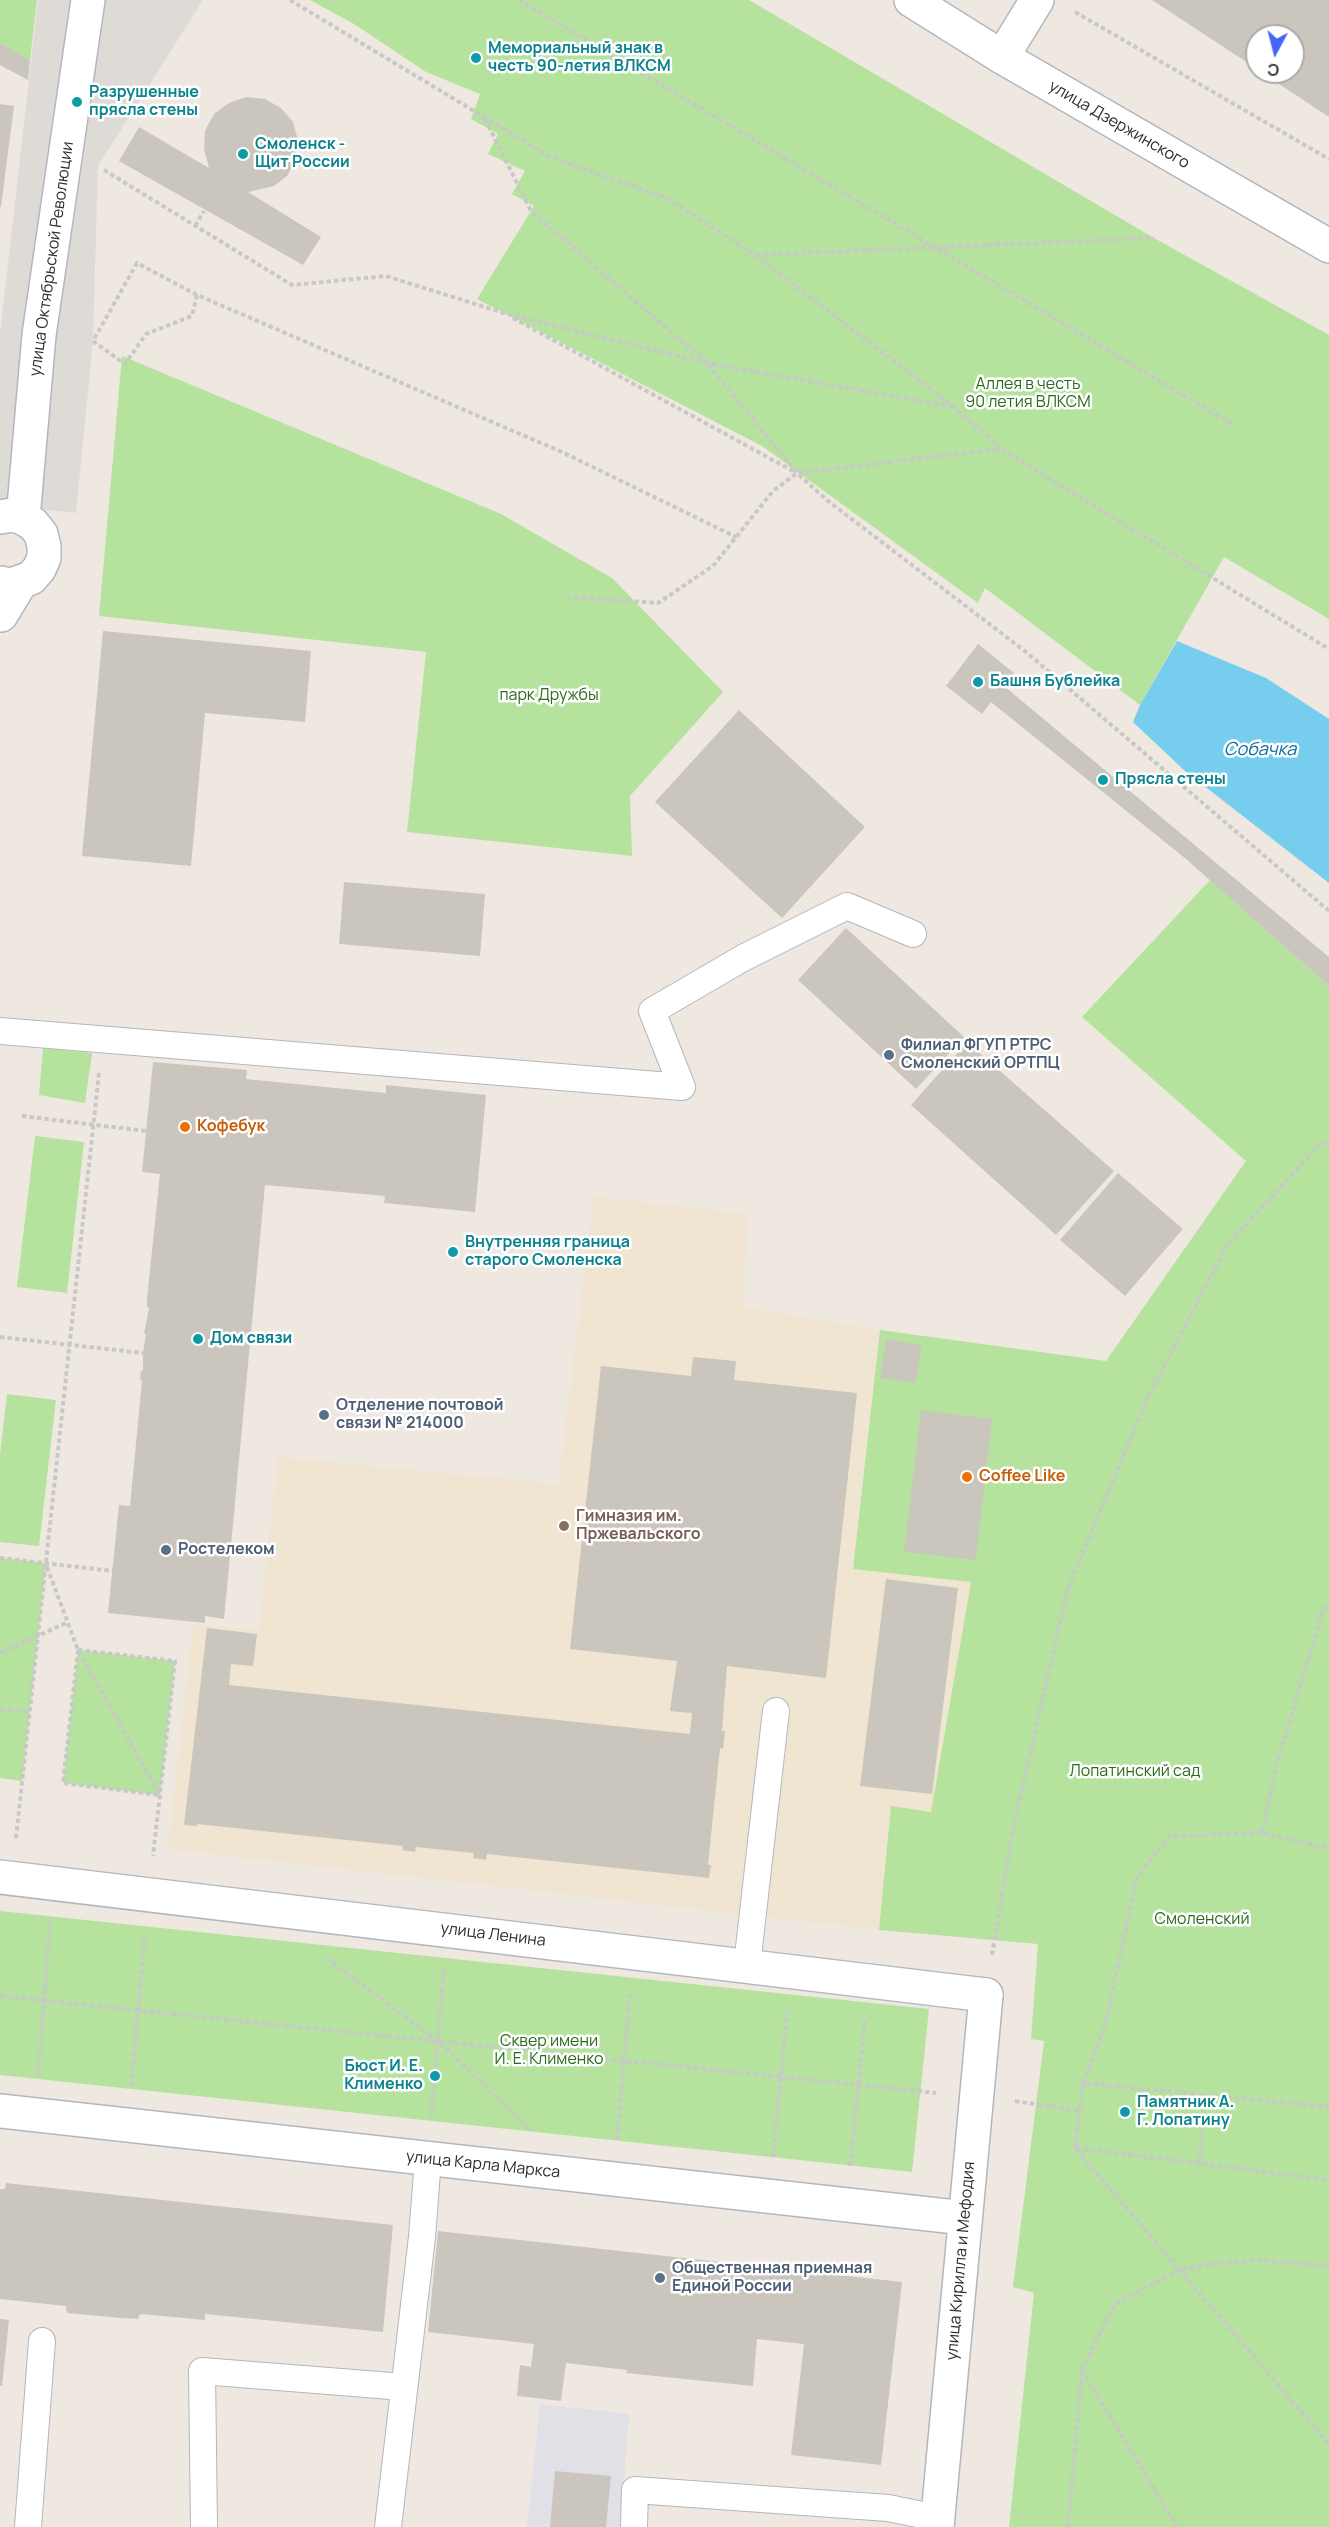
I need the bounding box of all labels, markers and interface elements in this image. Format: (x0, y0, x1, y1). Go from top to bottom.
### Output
north arrow (1245, 24, 1305, 84)
place label: Мемориальный знак в честь 90-летия ВЛКСМ (488, 39, 671, 77)
marker: Мемориальный знак в честь 90-летия ВЛКСМ (469, 51, 483, 65)
text: С (1266, 58, 1280, 82)
street label: улица Дзержинского (1045, 77, 1193, 173)
place label: Разрушенные прясла стены (89, 83, 199, 121)
marker: Разрушенные прясла стены (70, 95, 84, 109)
place label: Смоленск - Щит России (255, 135, 350, 173)
street label: улица Октябрьской Революции (26, 140, 78, 378)
marker: Смоленск - Щит России (236, 147, 250, 161)
park label: Аллея в честь 90 летия ВЛКСМ (965, 375, 1091, 413)
place label: Башня Бублейка (990, 672, 1120, 692)
marker: Башня Бублейка (971, 675, 985, 689)
park label: парк Дружбы (499, 686, 599, 706)
water label: Собачка (1224, 739, 1296, 761)
place label: Прясла стены (1115, 770, 1226, 790)
marker: Прясла стены (1096, 773, 1110, 787)
place label: Филиал ФГУП РТРС Смоленский ОРТПЦ (901, 1036, 1060, 1074)
marker: Филиал ФГУП РТРС Смоленский ОРТПЦ (882, 1048, 896, 1062)
place label: Кофебук (197, 1117, 265, 1137)
marker: Кофебук (178, 1120, 192, 1134)
place label: Внутренняя граница старого Смоленска (465, 1233, 630, 1271)
marker: Внутренняя граница старого Смоленска (446, 1245, 460, 1259)
place label: Дом связи (210, 1329, 292, 1349)
marker: Дом связи (191, 1332, 205, 1346)
place label: Отделение почтовой связи № 214000 (336, 1396, 504, 1434)
marker: Отделение почтовой связи № 214000 (317, 1408, 331, 1422)
place label: Coffee Like (979, 1467, 1065, 1487)
marker: Coffee Like (960, 1470, 974, 1484)
place label: Гимназия им. Пржевальского (576, 1507, 701, 1545)
marker: Гимназия им. Пржевальского (557, 1519, 571, 1533)
place label: Ростелеком (178, 1540, 275, 1560)
marker: Ростелеком (159, 1543, 173, 1557)
park label: Лопатинский сад (1070, 1762, 1200, 1782)
park label: Смоленский (1155, 1910, 1249, 1930)
street label: улица Ленина (439, 1919, 547, 1951)
park label: Сквер имени И. Е. Клименко (495, 2032, 603, 2070)
place label: Бюст И. Е. Клименко (344, 2057, 423, 2095)
marker: Бюст И. Е. Клименко (428, 2069, 442, 2083)
place label: Памятник А. Г. Лопатину (1137, 2093, 1234, 2131)
marker: Памятник А. Г. Лопатину (1118, 2105, 1132, 2119)
street label: улица Карла Маркса (405, 2147, 561, 2183)
street label: улица Кирилла и Мефодия (943, 2161, 979, 2361)
place label: Общественная приемная Единой России (672, 2259, 872, 2297)
marker: Общественная приемная Единой России (653, 2271, 667, 2285)

